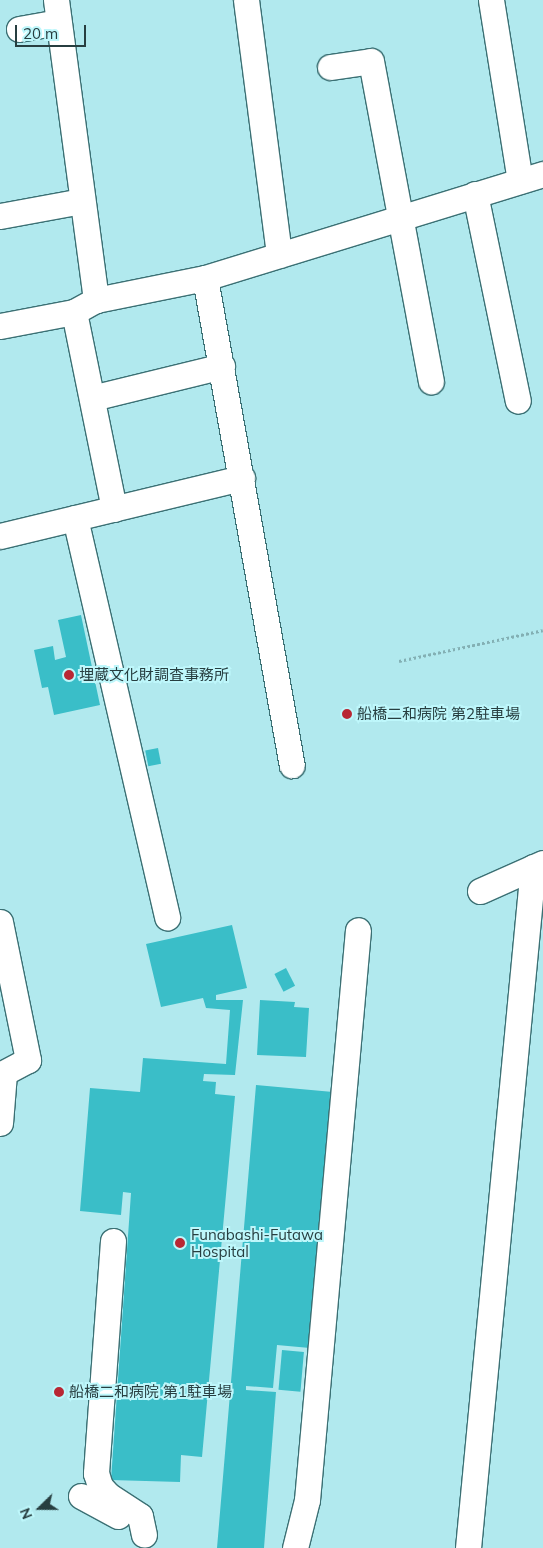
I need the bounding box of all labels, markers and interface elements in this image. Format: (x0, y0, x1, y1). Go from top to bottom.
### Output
scale bar (18, 15, 89, 47)
text: 20 m (23, 24, 58, 43)
place label: 埋蔵文化財調査事務所 (79, 666, 229, 684)
marker: 埋蔵文化財調査事務所 (63, 669, 75, 681)
place label: 船橋二和病院 第2駐車場 (357, 705, 520, 723)
marker: 船橋二和病院 第2駐車場 (341, 708, 353, 720)
place label: Funabashi-Futawa Hospital (191, 1225, 323, 1260)
marker: Funabashi-Futawa Hospital (173, 1236, 187, 1250)
place label: 船橋二和病院 第1駐車場 (69, 1383, 232, 1401)
marker: 船橋二和病院 第1駐車場 (53, 1386, 65, 1398)
north arrow (15, 1483, 65, 1533)
text: N (16, 1505, 36, 1522)

